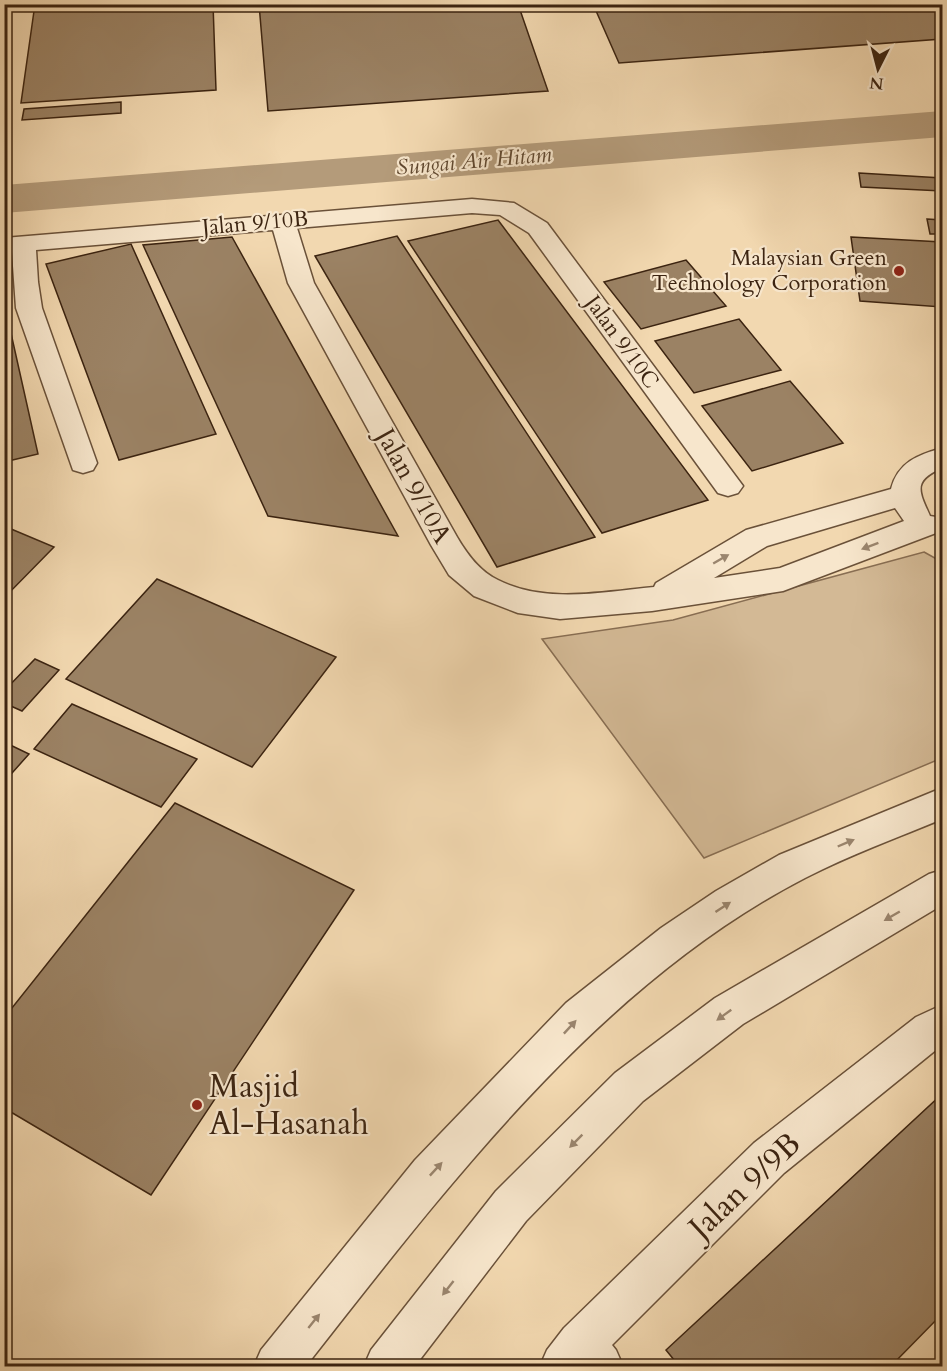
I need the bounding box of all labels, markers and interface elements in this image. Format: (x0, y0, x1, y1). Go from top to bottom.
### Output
north arrow (848, 39, 908, 99)
text: N (868, 71, 885, 95)
water label: Sungai Air Hitam (395, 139, 554, 183)
street label: Jalan 9/10B (198, 203, 309, 243)
place label: Malaysian Green Technology Corporation (652, 243, 887, 298)
marker: Malaysian Green Technology Corporation (892, 264, 906, 278)
street label: Jalan 9/10C (576, 287, 666, 395)
street label: Jalan 9/10A (366, 419, 460, 550)
one-way arrow (861, 541, 879, 551)
one-way arrow (713, 554, 730, 564)
one-way arrow (837, 838, 855, 848)
one-way arrow (715, 902, 731, 913)
one-way arrow (883, 911, 900, 921)
one-way arrow (717, 1009, 733, 1021)
one-way arrow (563, 1020, 576, 1035)
place label: Masjid Al-Hasanah (209, 1065, 369, 1146)
marker: Masjid Al-Hasanah (190, 1098, 204, 1112)
street label: Jalan 9/9B (676, 1123, 811, 1252)
one-way arrow (569, 1134, 583, 1149)
one-way arrow (429, 1161, 443, 1176)
one-way arrow (442, 1280, 454, 1295)
one-way arrow (307, 1313, 320, 1329)

